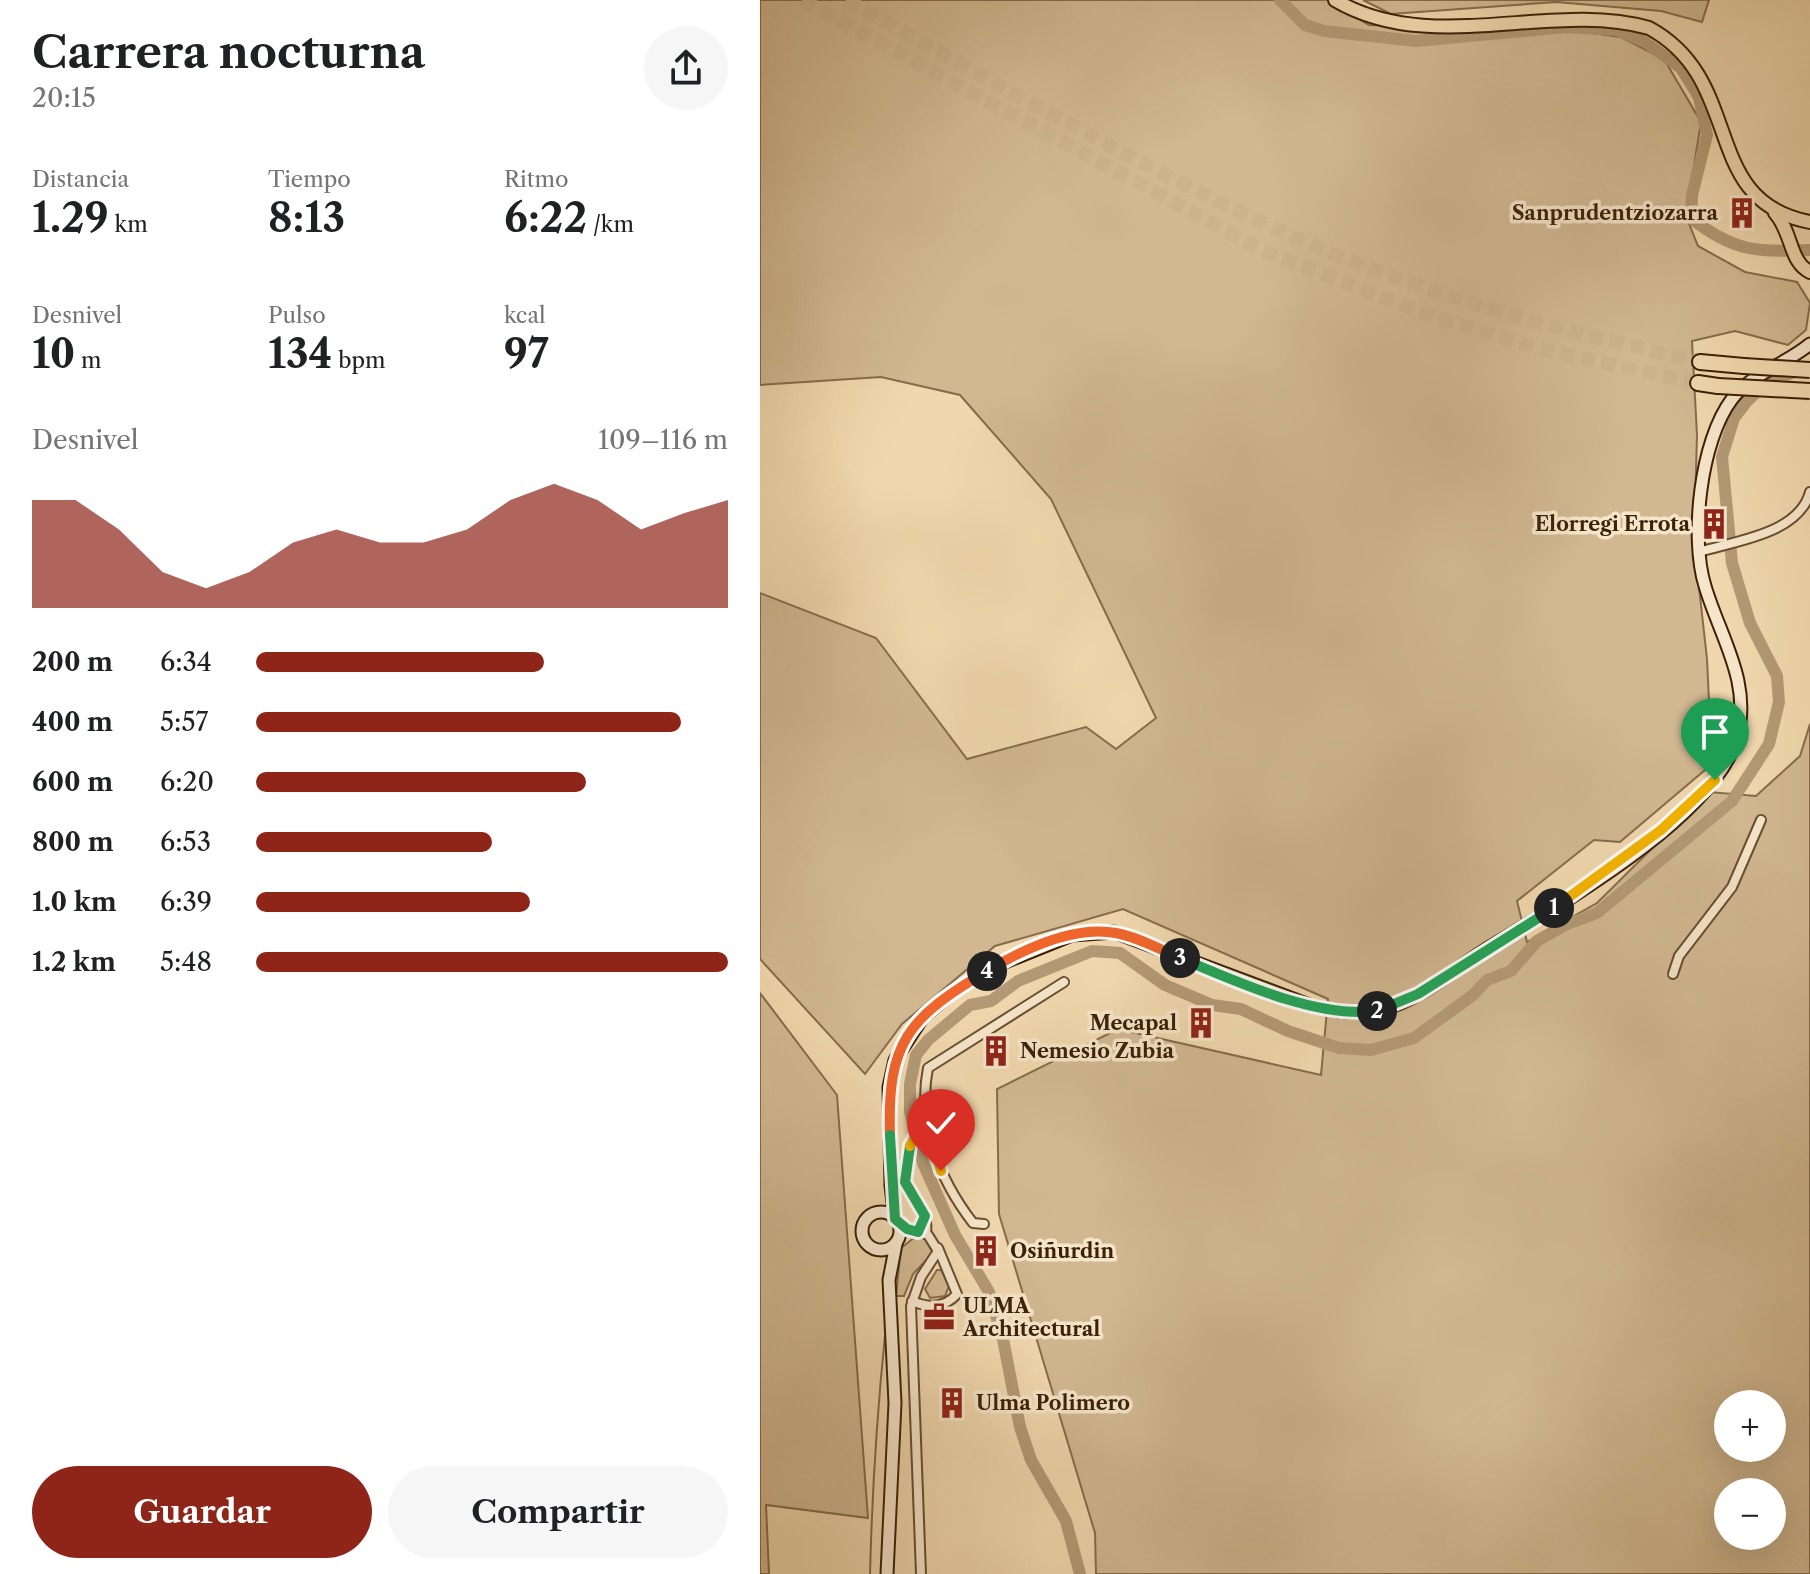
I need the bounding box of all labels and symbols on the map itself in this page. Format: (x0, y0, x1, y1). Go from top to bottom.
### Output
building icon: Sanprudentziozarra (1725, 196, 1759, 230)
place label: Sanprudentziozarra (1512, 201, 1718, 225)
building icon: Elorregi Errota (1697, 507, 1731, 541)
place label: Elorregi Errota (1535, 512, 1690, 536)
pin (1681, 698, 1749, 780)
pin: 1 (1534, 888, 1574, 928)
pin: 3 (1160, 938, 1200, 978)
pin: 4 (967, 951, 1007, 991)
pin: 2 (1357, 991, 1397, 1031)
building icon: Mecapal (1184, 1006, 1218, 1040)
place label: Mecapal (1090, 1011, 1177, 1035)
building icon: Nemesio Zubia (979, 1034, 1013, 1068)
place label: Nemesio Zubia (1020, 1039, 1175, 1063)
pin (907, 1089, 975, 1171)
building icon: Osiñurdin (969, 1234, 1003, 1268)
place label: Osiñurdin (1010, 1239, 1114, 1263)
place label: ULMA Architectural (962, 1294, 1100, 1341)
office icon: ULMA Architectural (922, 1300, 956, 1334)
building icon: Ulma Polimero (935, 1386, 969, 1420)
place label: Ulma Polimero (976, 1391, 1130, 1415)

